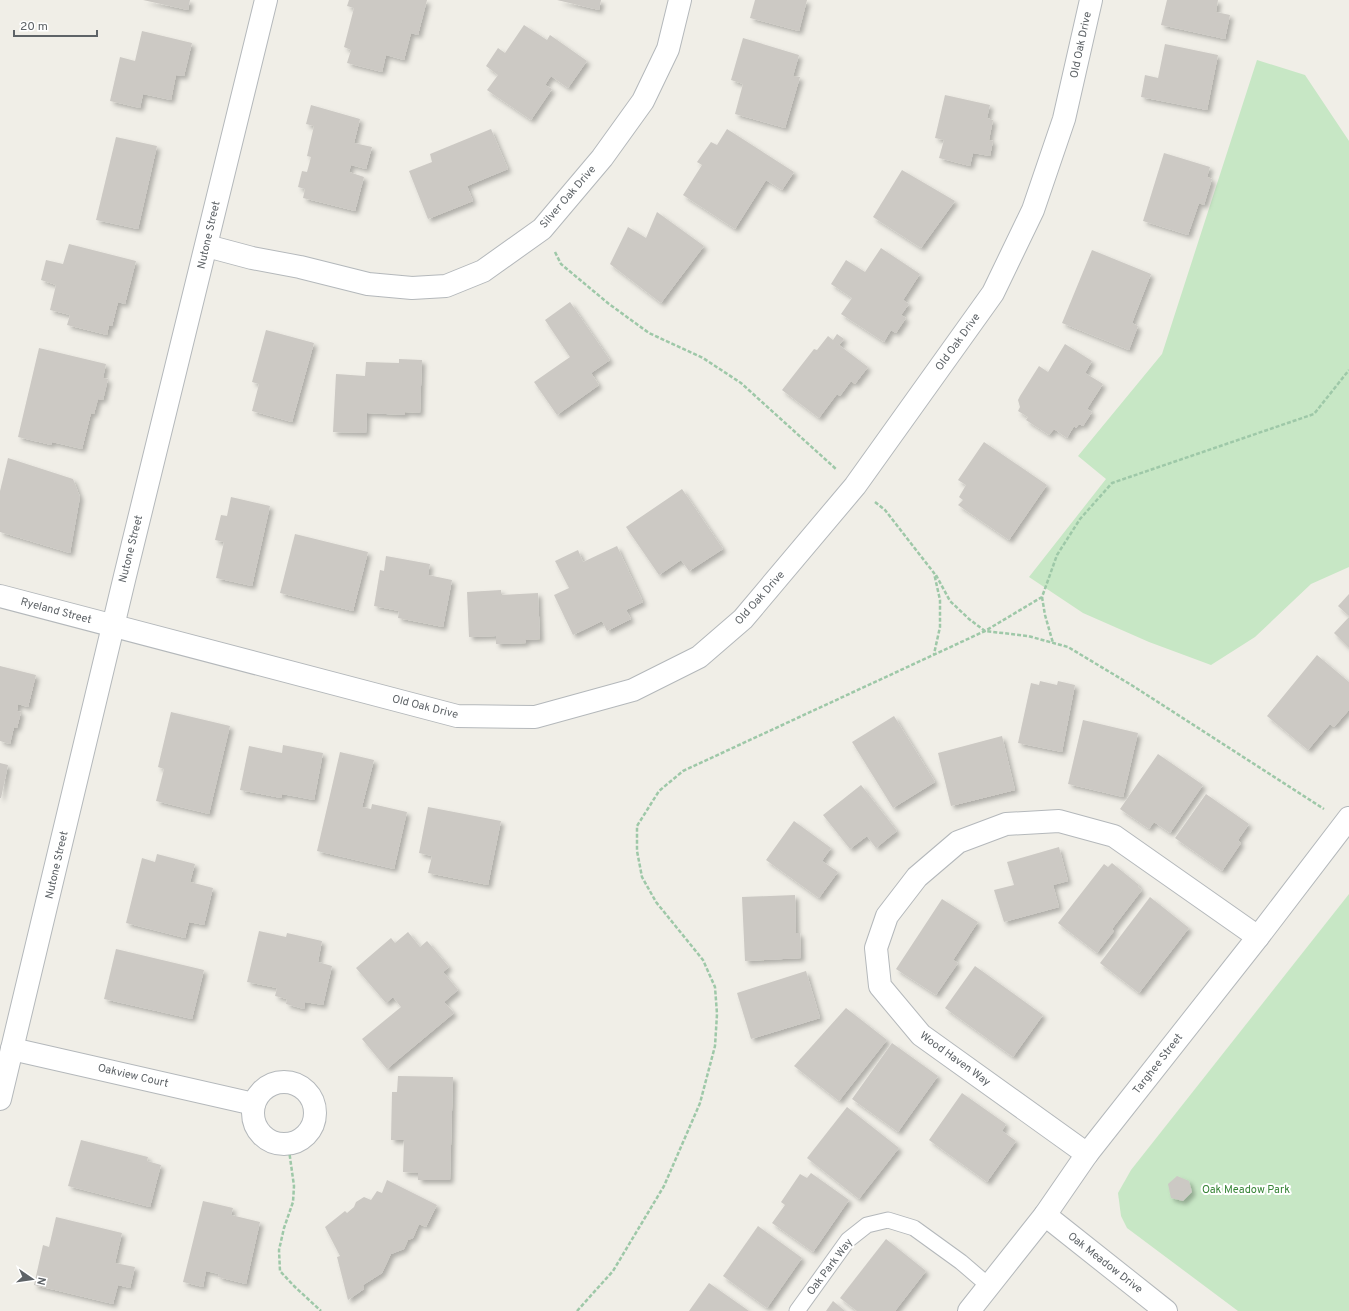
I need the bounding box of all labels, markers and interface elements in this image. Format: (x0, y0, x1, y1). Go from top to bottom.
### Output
street label: Old Oak Drive (1067, 10, 1095, 80)
scale bar (14, 12, 97, 38)
text: 20 m (20, 19, 48, 35)
street label: Silver Oak Drive (537, 163, 599, 231)
street label: Nutone Street (194, 200, 224, 270)
street label: Old Oak Drive (932, 310, 984, 374)
street label: Nutone Street (116, 514, 146, 584)
street label: Old Oak Drive (732, 568, 788, 628)
street label: Ryeland Street (19, 595, 93, 627)
street label: Old Oak Drive (390, 692, 460, 722)
street label: Nutone Street (42, 830, 72, 900)
street label: Wood Haven Way (917, 1029, 993, 1090)
street label: Targhee Street (1130, 1031, 1186, 1097)
street label: Oakview Court (96, 1061, 170, 1091)
park label: Oak Meadow Park (1202, 1183, 1290, 1197)
street label: Oak Meadow Drive (1065, 1229, 1145, 1297)
street label: Oak Park Way (804, 1236, 856, 1298)
north arrow (12, 1259, 52, 1299)
text: N (33, 1276, 48, 1286)

